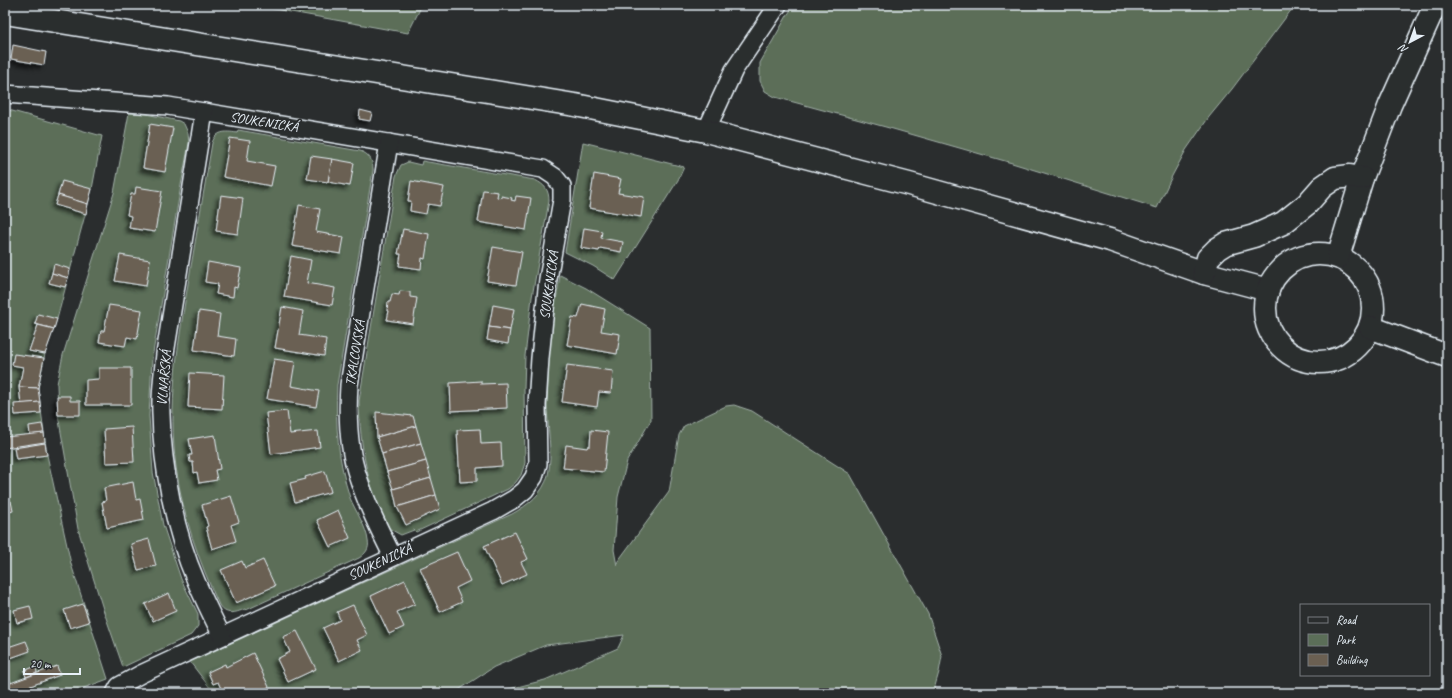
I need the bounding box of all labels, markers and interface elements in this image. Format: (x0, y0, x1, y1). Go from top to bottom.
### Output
north arrow (1390, 22, 1430, 62)
text: N (1395, 41, 1411, 57)
street label: SOUKENICKÁ (229, 108, 301, 136)
street label: SOUKENICKÁ (536, 248, 562, 320)
street label: TKALCOVSKÁ (341, 317, 369, 387)
street label: VLNAŘSKÁ (153, 348, 175, 406)
street label: SOUKENICKÁ (345, 539, 416, 584)
legend (1300, 604, 1430, 676)
text: Road (1336, 612, 1358, 628)
text: Park (1336, 632, 1357, 648)
scale bar (24, 650, 80, 676)
text: Building (1336, 652, 1368, 668)
text: 20 m (30, 656, 52, 672)

